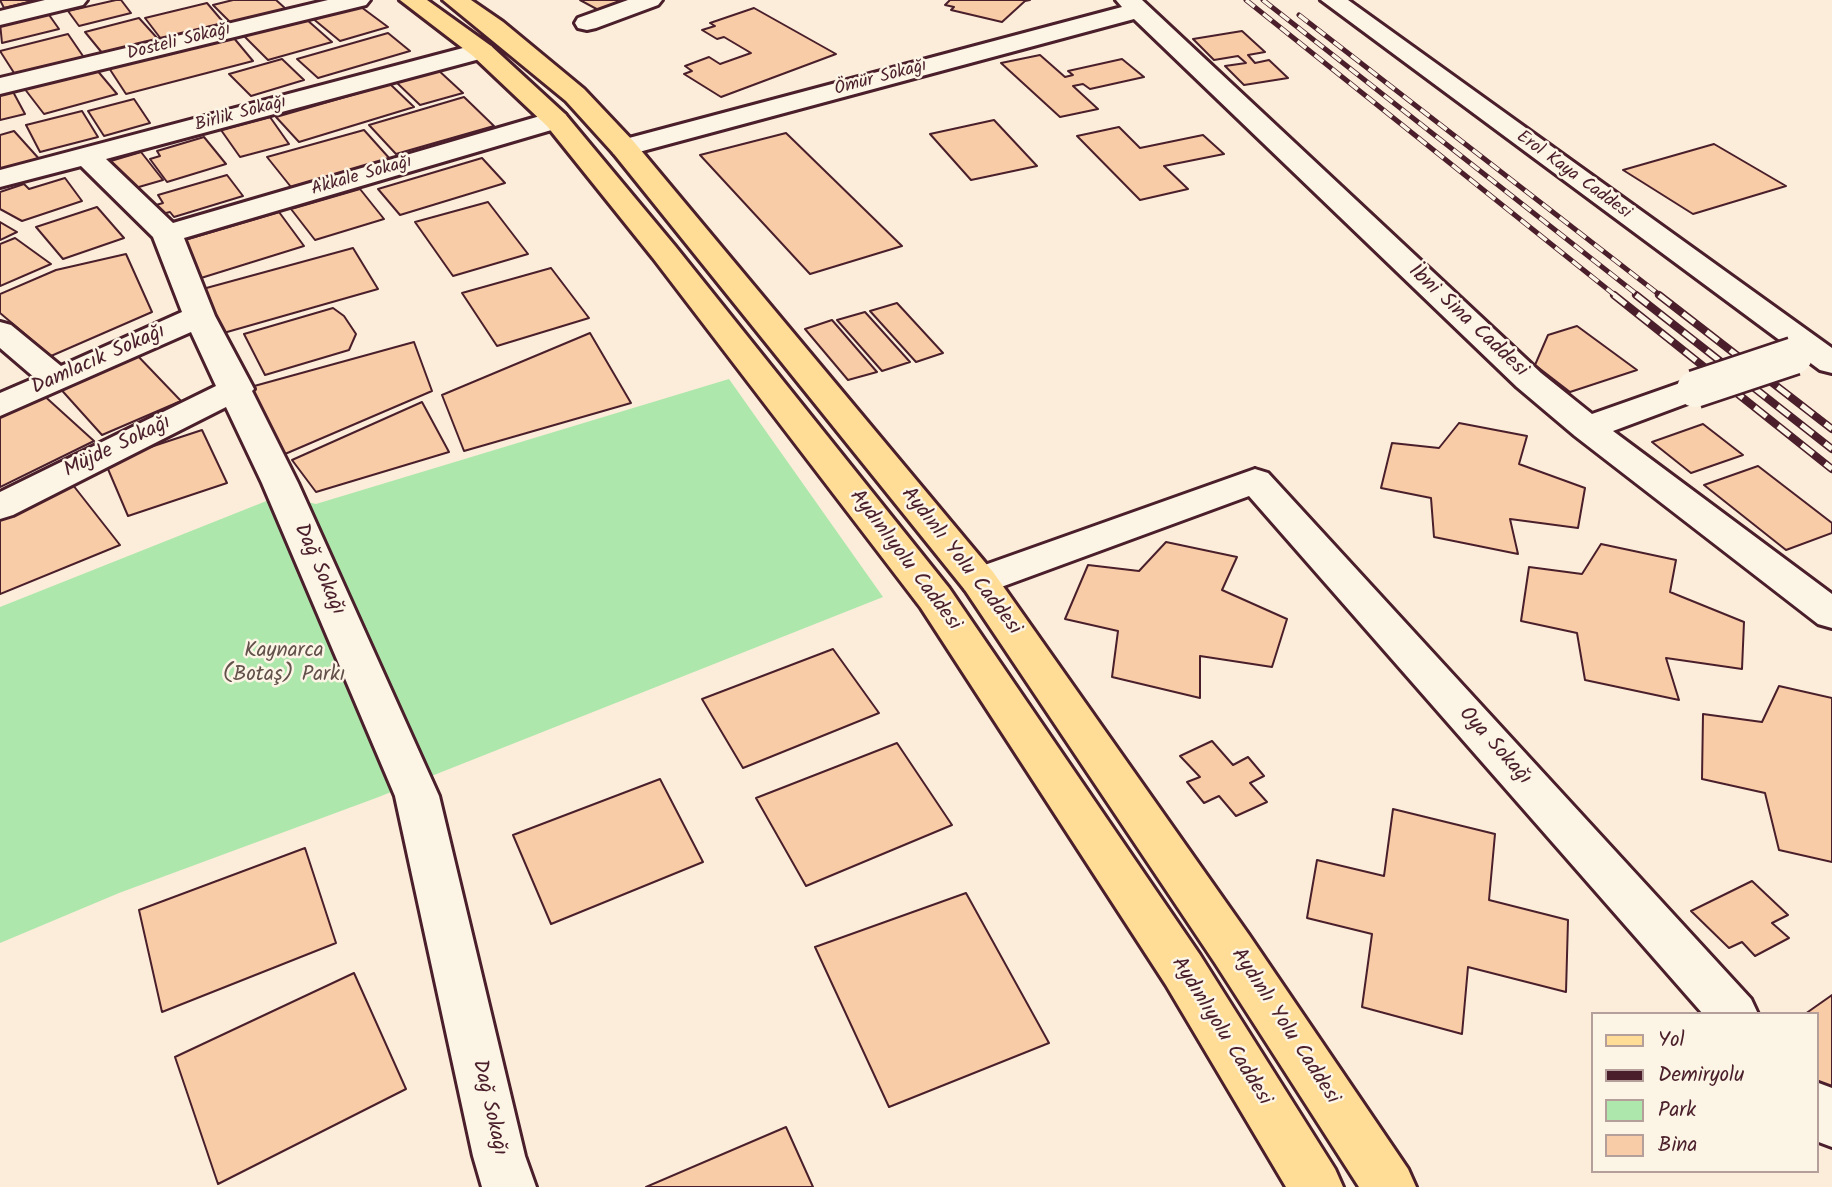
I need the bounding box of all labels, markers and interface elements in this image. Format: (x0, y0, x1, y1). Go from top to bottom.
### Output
street label: Dosteli Sokağı (125, 20, 233, 66)
street label: Ömür Sokağı (832, 56, 930, 102)
street label: Birlik Sokağı (193, 92, 289, 138)
street label: Erol Kaya Caddesi (1511, 127, 1635, 225)
street label: Akkale Sokağı (309, 152, 415, 202)
street label: İbni Sina Caddesi (1402, 260, 1532, 384)
street label: Damlacık Sokağı (28, 320, 170, 402)
street label: Müjde Sokağı (60, 411, 176, 485)
street label: Aydınlı Yolu Caddesi (894, 483, 1026, 641)
street label: Aydınlıyolu Caddesi (843, 485, 965, 637)
street label: Dağ Sokağı (287, 520, 349, 620)
park label: Kaynarca (Botaş) Parkı (223, 639, 345, 689)
street label: Oya Sokağı (1452, 703, 1536, 791)
street label: Aydınlı Yolu Caddesi (1224, 944, 1344, 1110)
street label: Aydınlıyolu Caddesi (1164, 953, 1276, 1111)
legend (1590, 1012, 1818, 1173)
text: Yol (1658, 1024, 1685, 1057)
street label: Dağ Sokağı (465, 1058, 511, 1158)
text: Demiryolu (1658, 1059, 1744, 1092)
text: Park (1658, 1094, 1696, 1127)
text: Bina (1658, 1129, 1697, 1162)

